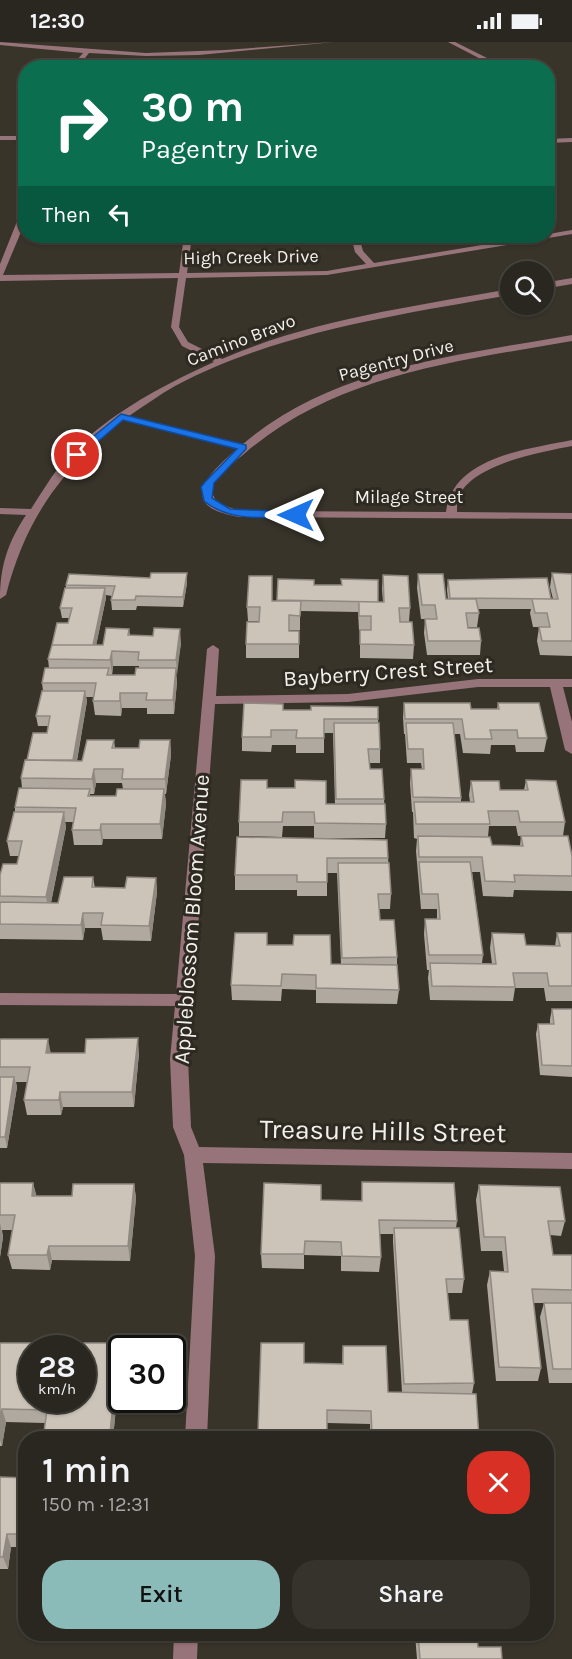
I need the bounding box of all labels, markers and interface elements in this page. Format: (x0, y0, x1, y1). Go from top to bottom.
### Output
text: 12:30 (30, 8, 85, 34)
text: 30 m (141, 82, 244, 132)
icon: right (42, 84, 120, 162)
text: Pagentry Drive (141, 133, 318, 165)
icon: left (103, 198, 136, 231)
text: Then (42, 202, 91, 228)
street label: High Creek Drive (183, 245, 319, 269)
map controls (500, 261, 554, 315)
button: search (500, 261, 554, 315)
street label: Camino Bravo (184, 309, 298, 371)
street label: Pagentry Drive (336, 334, 456, 386)
pin (51, 429, 102, 480)
icon: arrive (60, 438, 93, 471)
position arrow (264, 483, 328, 547)
street label: Milage Street (355, 486, 464, 508)
street label: Bayberry Crest Street (282, 652, 494, 692)
street label: Appleblossom Bloom Avenue (169, 773, 215, 1065)
street label: Treasure Hills Street (259, 1113, 507, 1149)
speed limit sign: 30 (108, 1335, 186, 1413)
text: 28 (38, 1349, 76, 1385)
text: km/h (38, 1380, 76, 1398)
text: 1 min (42, 1449, 131, 1491)
button: close (467, 1451, 530, 1514)
text: 150 m · 12:31 (42, 1493, 150, 1516)
button: Exit (42, 1560, 280, 1629)
button: Share (292, 1560, 530, 1629)

